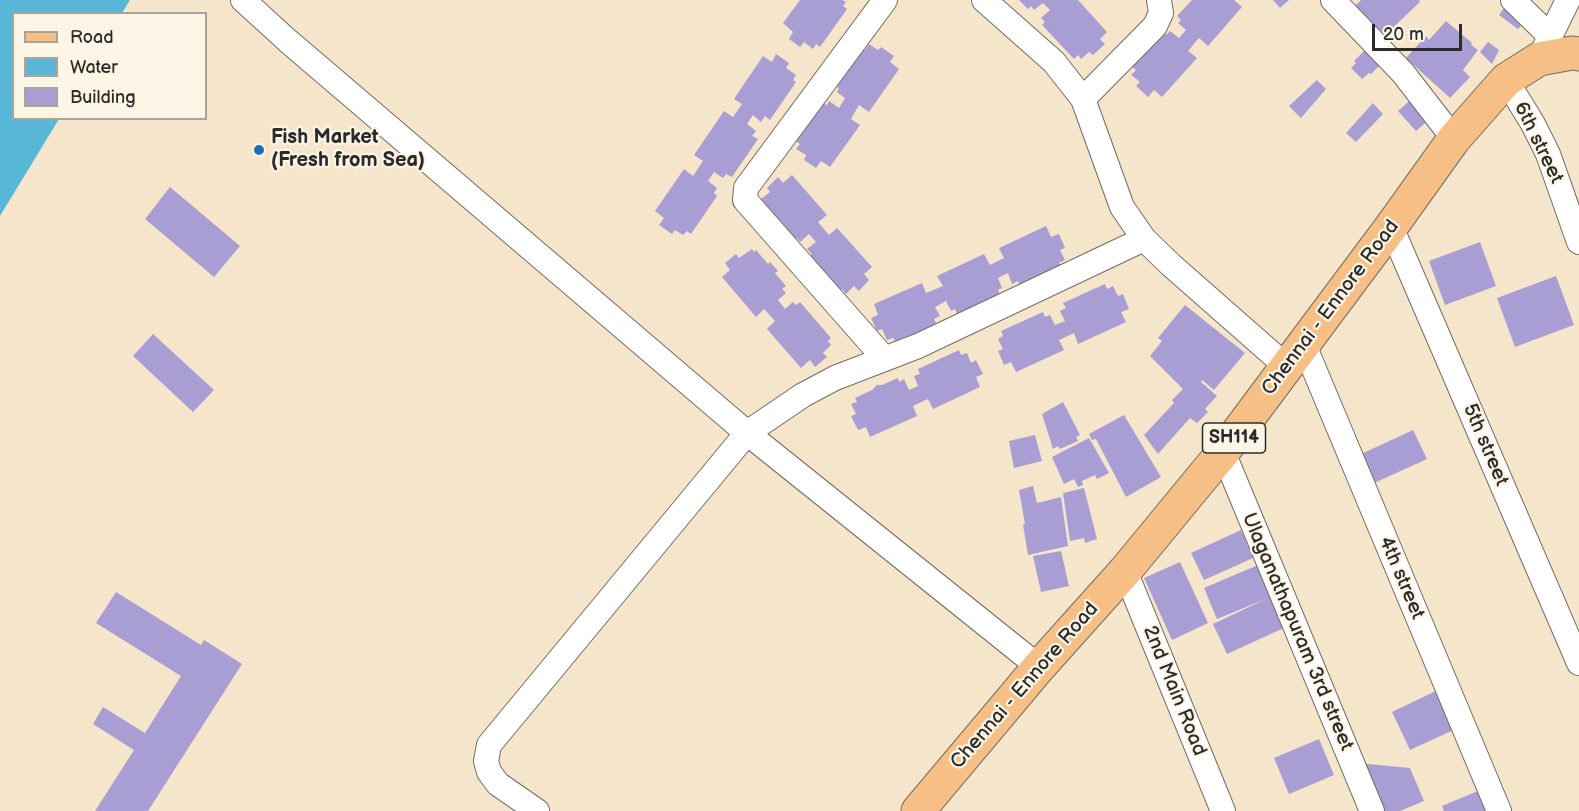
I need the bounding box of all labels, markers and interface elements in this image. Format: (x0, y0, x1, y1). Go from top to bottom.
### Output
legend (12, 12, 207, 120)
scale bar (1375, 12, 1465, 50)
text: 20 m (1383, 24, 1424, 45)
text: Road (70, 27, 114, 48)
text: Water (70, 57, 118, 78)
text: Building (70, 87, 136, 108)
street label: 6th street (1508, 98, 1568, 188)
place label: Fish Market (Fresh from Sea) (271, 126, 425, 173)
marker: Fish Market (Fresh from Sea) (252, 143, 266, 157)
street label: Chennai - Ennore Road (1257, 216, 1405, 400)
street label: 5th street (1457, 400, 1513, 490)
road number: SH114 (1202, 423, 1266, 453)
street label: Ulaganathapuram 3rd street (1236, 510, 1358, 754)
street label: 4th street (1373, 533, 1429, 623)
street label: Chennai - Ennore Road (946, 598, 1104, 774)
street label: 2nd Main Road (1137, 622, 1211, 760)

